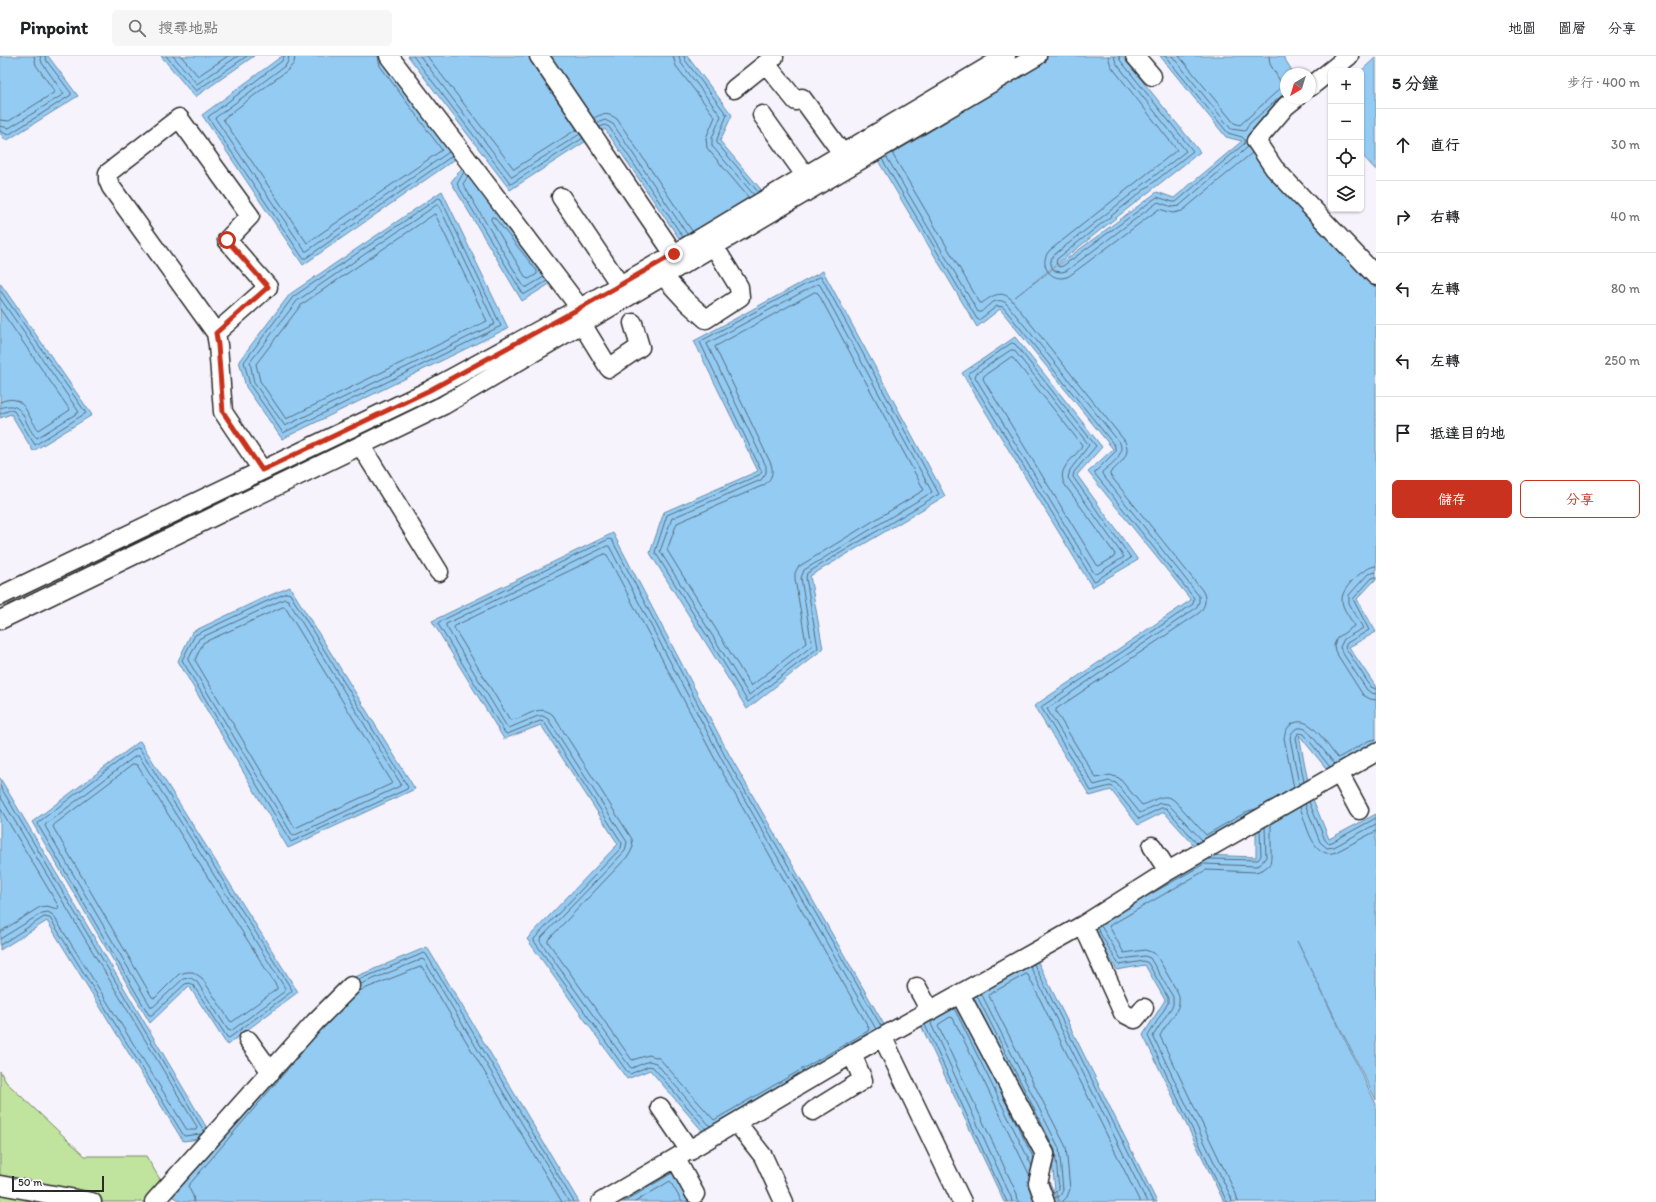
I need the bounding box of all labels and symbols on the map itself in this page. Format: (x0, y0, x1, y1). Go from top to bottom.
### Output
north arrow (1280, 68, 1316, 104)
route start (218, 231, 236, 249)
route end (665, 245, 683, 263)
scale bar (12, 1174, 104, 1193)

